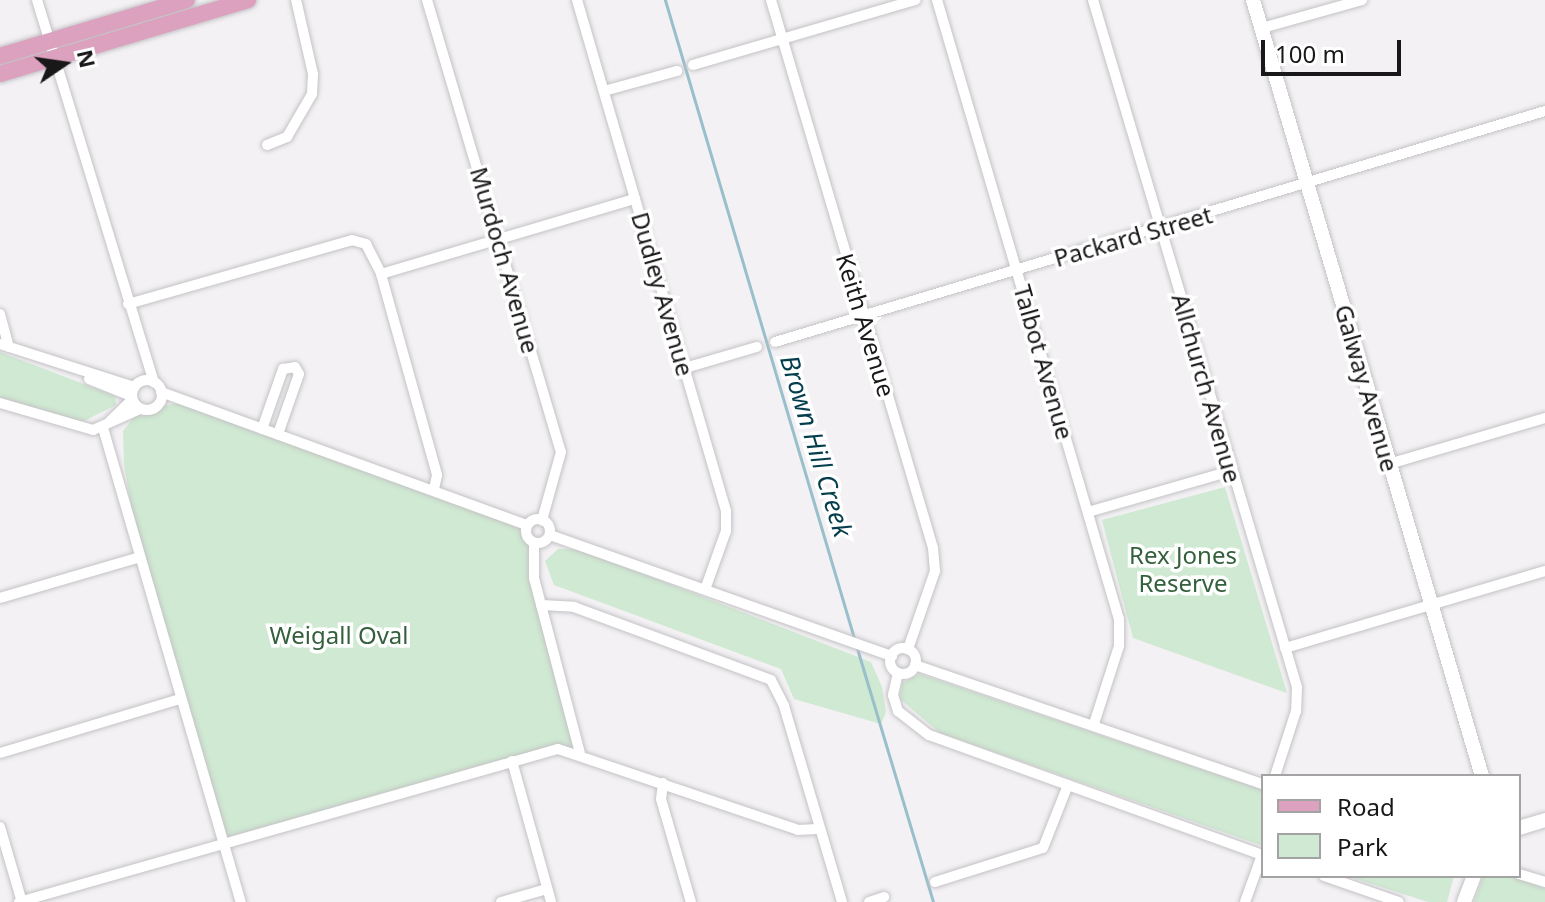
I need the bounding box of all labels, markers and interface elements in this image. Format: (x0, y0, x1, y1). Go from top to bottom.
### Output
north arrow (24, 24, 104, 104)
scale bar (1265, 24, 1405, 74)
text: 100 m (1275, 37, 1345, 70)
text: N (71, 47, 104, 71)
street label: Murdoch Avenue (465, 164, 545, 356)
street label: Packard Street (1051, 200, 1215, 272)
street label: Dudley Avenue (626, 209, 700, 379)
street label: Keith Avenue (831, 250, 901, 400)
street label: Talbot Avenue (1008, 281, 1080, 443)
street label: Allchurch Avenue (1166, 290, 1248, 486)
street label: Galway Avenue (1329, 301, 1405, 475)
water label: Brown Hill Creek (774, 351, 858, 541)
park label: Rex Jones Reserve (1129, 541, 1237, 597)
park label: Weigall Oval (269, 621, 409, 649)
legend (1261, 774, 1521, 878)
text: Road (1337, 790, 1395, 823)
text: Park (1337, 830, 1388, 863)

